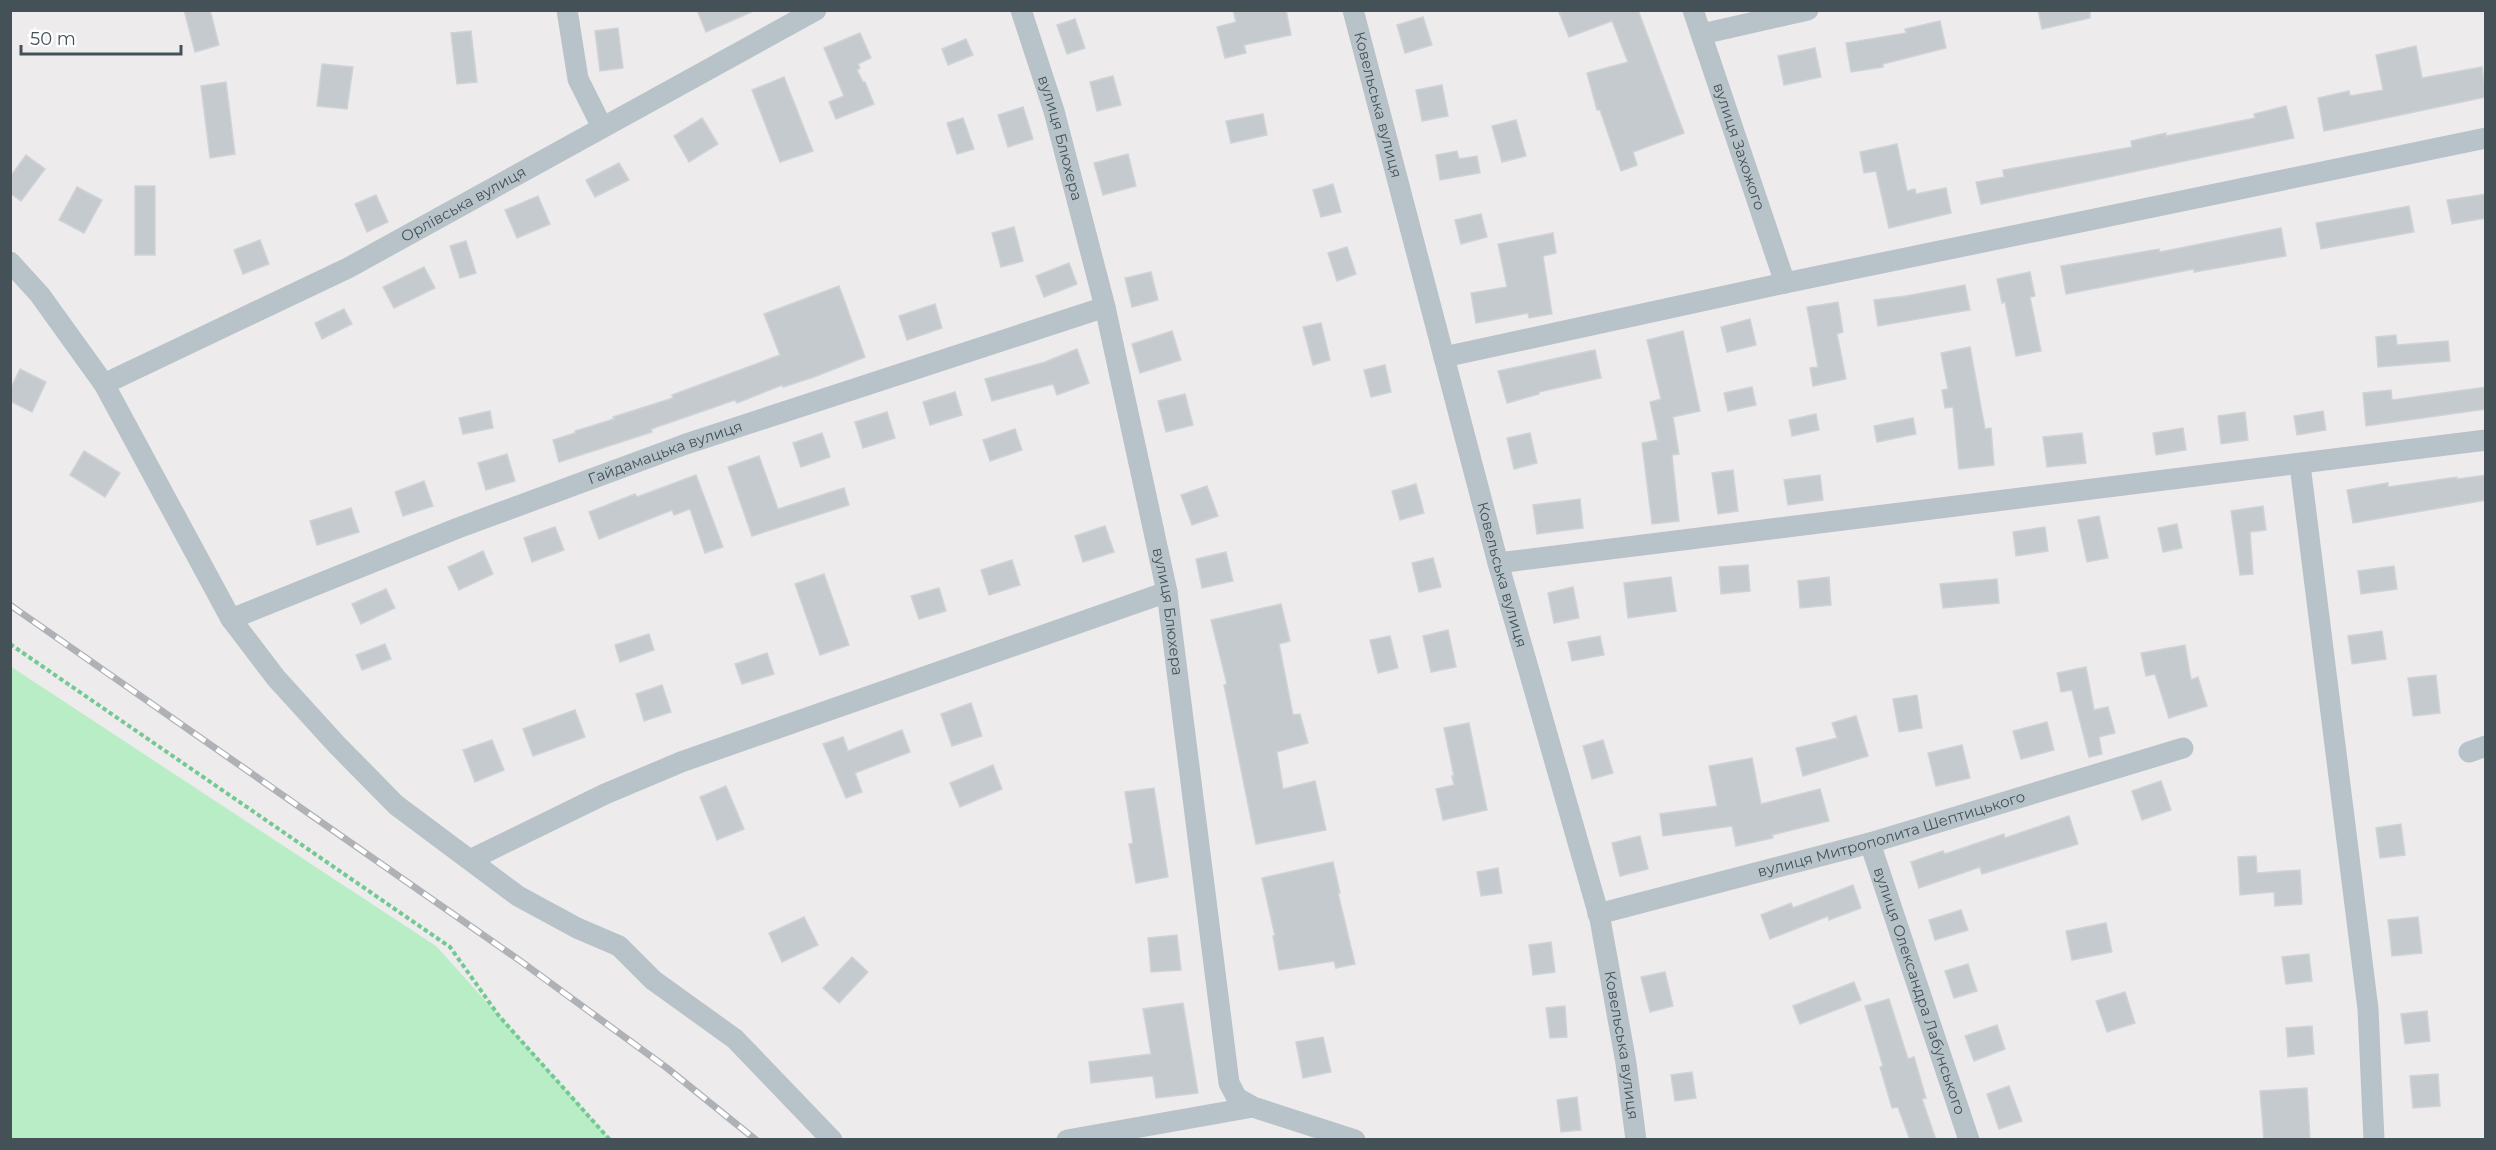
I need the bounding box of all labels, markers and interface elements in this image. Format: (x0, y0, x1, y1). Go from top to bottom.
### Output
scale bar (21, 18, 182, 56)
text: 50 m (30, 28, 76, 50)
street label: Ковельська вулиця (1350, 30, 1407, 180)
street label: вулиця Блюхера (1034, 73, 1087, 203)
street label: вулиця Захожого (1709, 80, 1770, 212)
street label: Орлівська вулиця (397, 162, 529, 246)
street label: Гайдамацька вулиця (585, 416, 745, 488)
street label: Ковельська вулиця (1473, 500, 1532, 650)
street label: вулиця Блюхера (1149, 546, 1187, 677)
street label: вулиця Митрополита Шептицького (1755, 786, 2027, 881)
street label: вулиця Олександра Лабунського (1870, 864, 1970, 1117)
street label: Ковельська вулиця (1601, 969, 1643, 1120)

